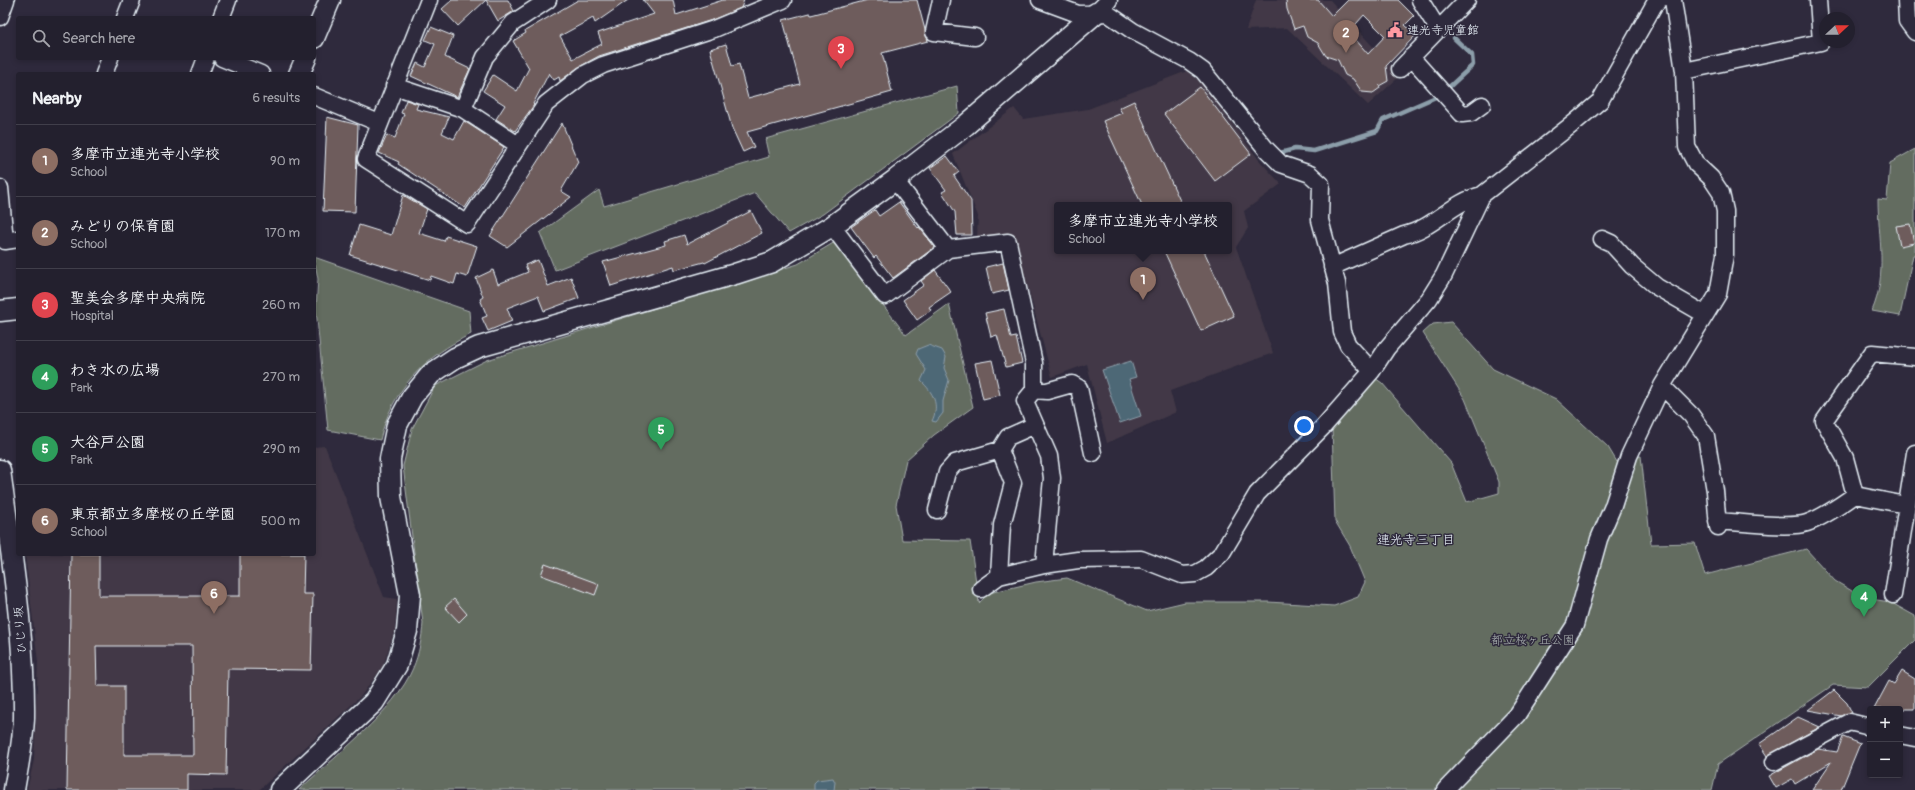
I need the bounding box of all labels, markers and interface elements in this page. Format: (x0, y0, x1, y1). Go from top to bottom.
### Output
north arrow (1819, 12, 1855, 48)
search box (16, 16, 316, 60)
pin: 2 (1333, 20, 1359, 53)
public building icon: 連光寺児童館 (1386, 21, 1404, 39)
place label: 連光寺児童館 (1407, 23, 1479, 38)
icon: search (30, 27, 52, 49)
text: Search here (62, 29, 135, 48)
pin: 3 (828, 36, 854, 69)
text: Nearby (32, 88, 81, 109)
text: 6 results (253, 90, 300, 106)
text: 多摩市立連光寺小学校 (70, 145, 220, 164)
text: 1 (42, 153, 48, 169)
text: 90 m (270, 153, 300, 169)
text: School (70, 164, 107, 180)
popup (1054, 202, 1232, 254)
text: 多摩市立連光寺小学校 (1068, 212, 1218, 231)
text: みどりの保育園 (70, 217, 175, 236)
text: 2 (41, 225, 49, 241)
text: 170 m (265, 225, 300, 241)
text: School (1068, 231, 1105, 247)
text: School (70, 236, 107, 252)
pin: 1 (1130, 267, 1156, 300)
text: 聖美会多摩中央病院 (70, 289, 205, 308)
text: 3 (41, 297, 49, 313)
text: 260 m (262, 297, 300, 313)
text: Hospital (70, 308, 114, 324)
text: わき水の広場 (70, 361, 160, 380)
text: 4 (41, 369, 49, 385)
text: 270 m (263, 369, 300, 385)
text: Park (70, 380, 93, 396)
your location (1294, 416, 1314, 436)
pin: 5 (648, 417, 674, 450)
text: 大谷戸公園 (70, 433, 145, 452)
text: 5 (41, 441, 49, 457)
text: 290 m (263, 441, 300, 457)
text: Park (70, 452, 93, 468)
text: 東京都立多摩桜の丘学園 (70, 505, 235, 524)
text: 6 (41, 513, 49, 529)
text: 500 m (261, 513, 300, 529)
text: School (70, 524, 107, 540)
district label: 連光寺三丁目 (1377, 532, 1455, 548)
pin: 6 (201, 581, 227, 614)
pin: 4 (1851, 584, 1877, 617)
street label: ひじり坂 (11, 605, 30, 655)
park label: 都立桜ヶ丘公園 (1491, 633, 1575, 648)
map controls (1867, 706, 1903, 778)
button: + (1867, 706, 1903, 742)
button: − (1867, 742, 1903, 778)

